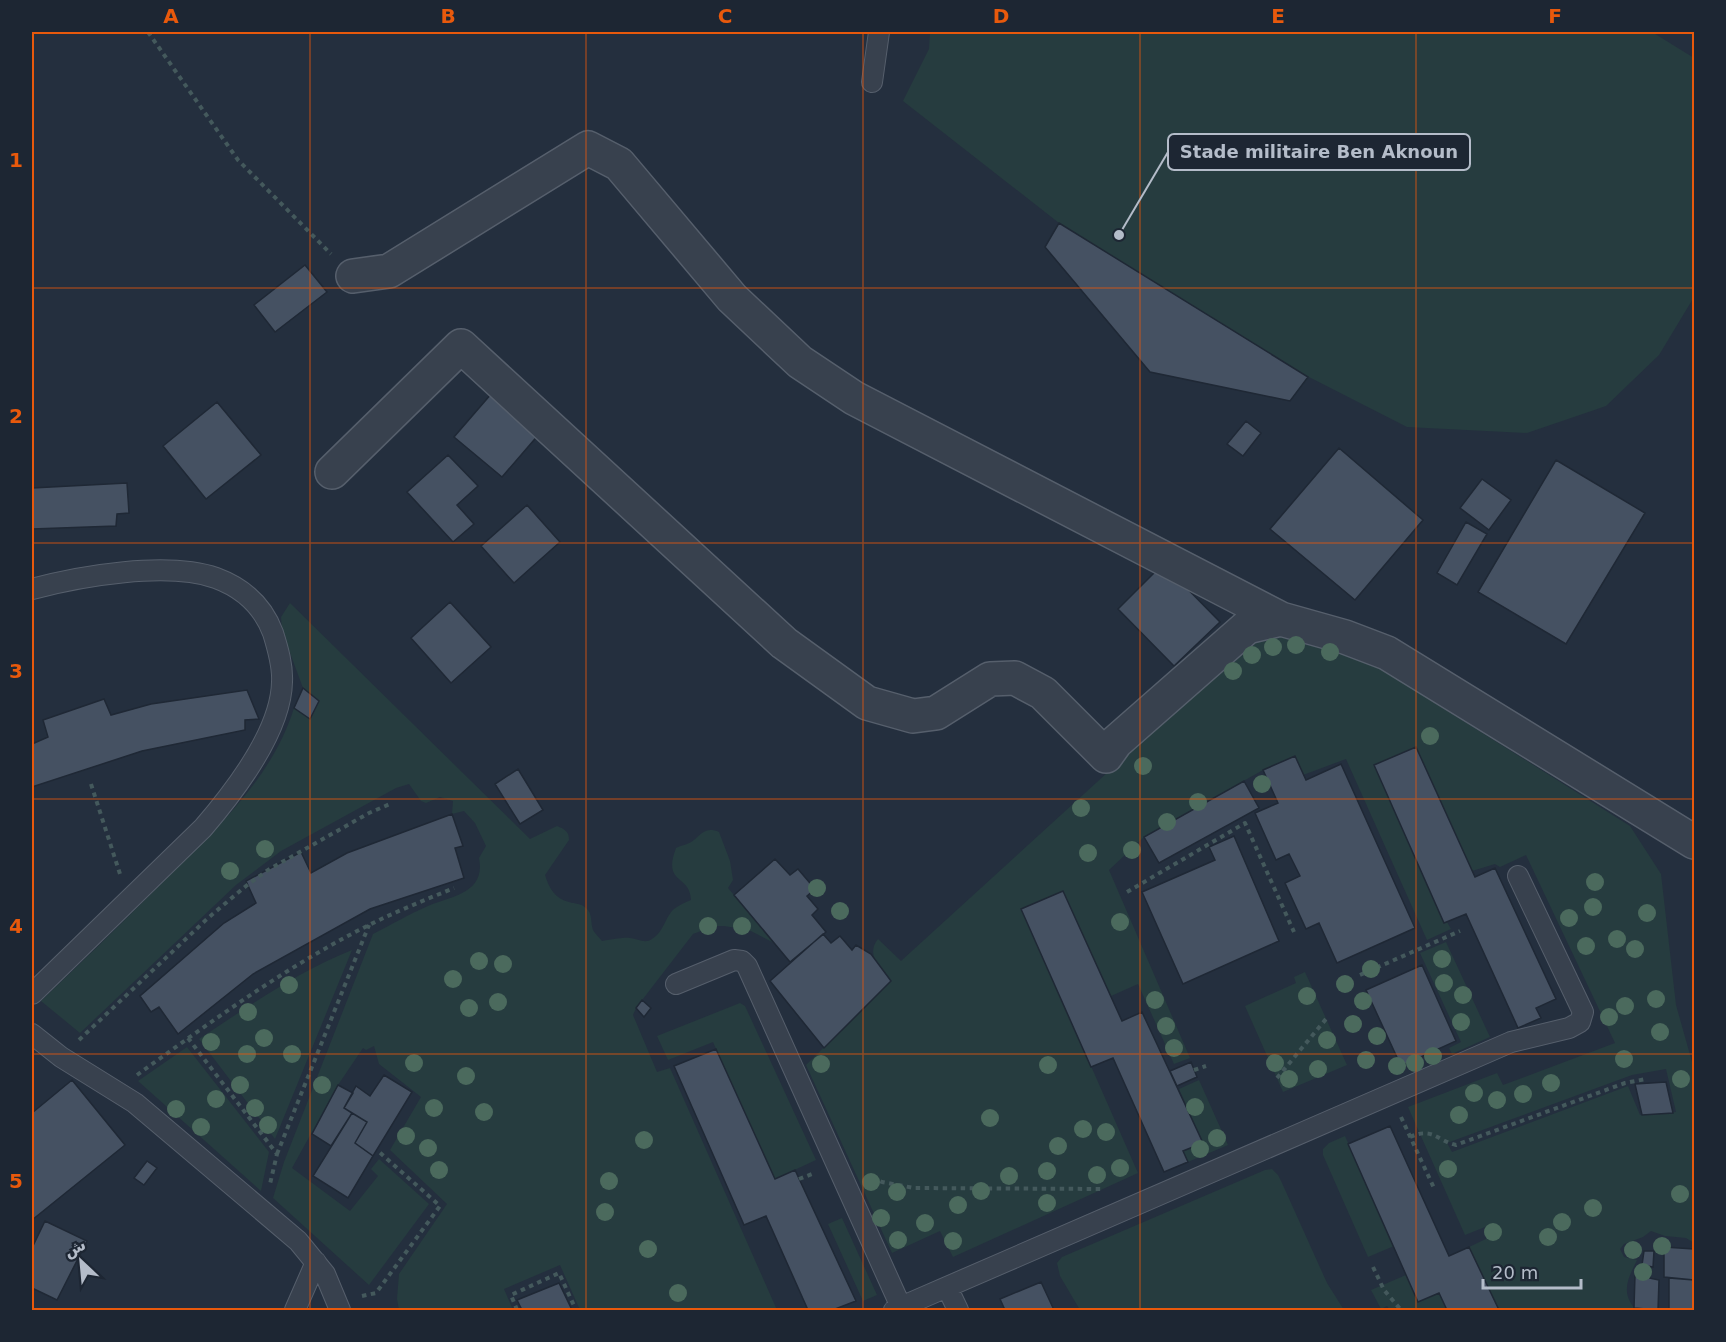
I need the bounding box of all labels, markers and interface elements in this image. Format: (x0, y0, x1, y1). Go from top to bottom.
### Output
text: A (163, 4, 179, 28)
text: B (440, 4, 456, 28)
text: C (718, 4, 732, 28)
text: D (993, 4, 1009, 28)
text: E (1271, 4, 1285, 28)
text: F (1548, 4, 1562, 28)
callout: Stade militaire Ben Aknoun (1168, 134, 1470, 170)
text: Stade militaire Ben Aknoun (1180, 141, 1458, 162)
text: 1 (9, 148, 23, 172)
text: 2 (9, 404, 23, 428)
text: 3 (9, 659, 23, 683)
text: 4 (9, 914, 23, 938)
text: 5 (9, 1169, 23, 1193)
north arrow (51, 1231, 111, 1291)
text: ش (61, 1235, 89, 1261)
scale bar (1483, 1252, 1580, 1290)
text: 20 m (1492, 1262, 1538, 1283)

